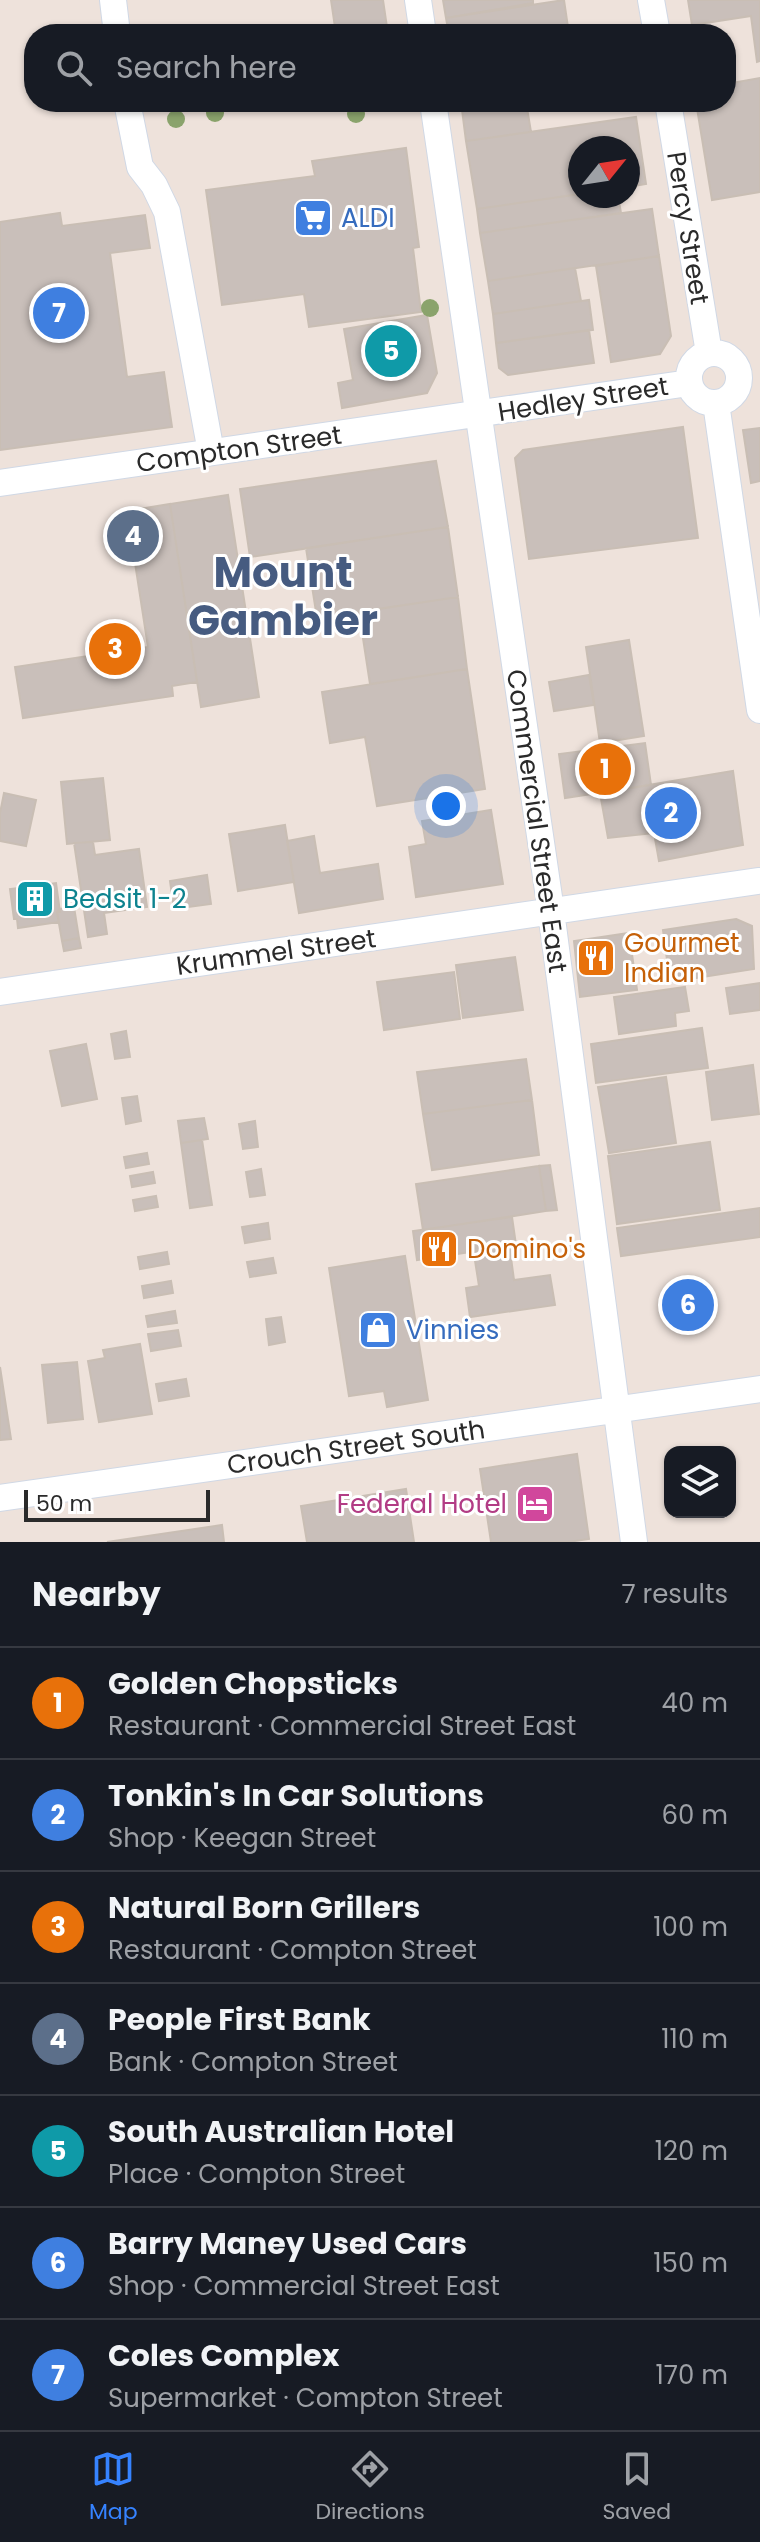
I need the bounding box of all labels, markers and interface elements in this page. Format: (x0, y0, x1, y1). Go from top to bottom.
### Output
search box (24, 24, 736, 112)
icon: search (52, 46, 96, 90)
text: Search here (116, 46, 297, 89)
north arrow (568, 136, 640, 208)
street label: Percy Street (658, 149, 718, 307)
supermarket icon: ALDI (292, 197, 334, 239)
place label: ALDI (341, 200, 395, 236)
pin: 7 (33, 283, 85, 343)
pin: 5 (365, 321, 417, 381)
street label: Hedley Street (495, 368, 671, 430)
street label: Compton Street (134, 417, 344, 481)
pin: 4 (107, 506, 159, 566)
district label: Mount Gambier (188, 543, 378, 650)
pin: 3 (89, 619, 141, 679)
street label: Commercial Street East (498, 667, 576, 975)
pin: 1 (579, 739, 631, 799)
pin: 2 (645, 783, 697, 843)
your location (426, 786, 466, 826)
building icon: Bedsit 1-2 (14, 878, 56, 920)
place label: Bedsit 1-2 (63, 881, 187, 917)
street label: Krummel Street (174, 920, 378, 984)
place label: Gourmet Indian (624, 925, 740, 991)
restaurant icon: Gourmet Indian (575, 937, 617, 979)
restaurant icon: Domino's (418, 1228, 460, 1270)
place label: Domino's (467, 1231, 586, 1267)
pin: 6 (662, 1275, 714, 1335)
shop icon: Vinnies (357, 1309, 399, 1351)
place label: Vinnies (406, 1312, 499, 1348)
street label: Crouch Street South (225, 1411, 487, 1483)
map controls (664, 1446, 736, 1518)
button: layers (664, 1446, 736, 1518)
hotel icon: Federal Hotel (514, 1483, 556, 1525)
scale bar (24, 1486, 210, 1522)
place label: Federal Hotel (337, 1486, 507, 1522)
text: 50 m (36, 1488, 92, 1519)
text: Nearby (32, 1570, 161, 1618)
text: 7 results (621, 1576, 728, 1612)
text: Golden Chopsticks (108, 1662, 398, 1705)
text: 1 (53, 1685, 63, 1721)
text: 40 m (662, 1685, 728, 1721)
text: Restaurant · Commercial Street East (108, 1708, 576, 1744)
text: Tonkin's In Car Solutions (108, 1774, 484, 1817)
text: 2 (51, 1797, 65, 1833)
text: 60 m (661, 1797, 728, 1833)
text: Shop · Keegan Street (108, 1820, 376, 1856)
text: Natural Born Grillers (108, 1886, 420, 1929)
text: 3 (50, 1909, 66, 1945)
text: 100 m (653, 1909, 728, 1945)
text: Restaurant · Compton Street (108, 1932, 477, 1968)
text: People First Bank (108, 1998, 371, 2041)
text: 4 (49, 2021, 67, 2057)
text: 110 m (661, 2021, 728, 2057)
text: Bank · Compton Street (108, 2044, 398, 2080)
text: South Australian Hotel (108, 2110, 454, 2153)
text: 5 (50, 2133, 66, 2169)
text: 120 m (655, 2133, 728, 2169)
text: Place · Compton Street (108, 2156, 405, 2192)
text: Barry Maney Used Cars (108, 2222, 467, 2265)
text: 6 (50, 2245, 66, 2281)
text: 150 m (653, 2245, 728, 2281)
text: Shop · Commercial Street East (108, 2268, 500, 2304)
text: Coles Complex (108, 2334, 339, 2377)
text: 7 (51, 2357, 65, 2393)
text: 170 m (655, 2357, 728, 2393)
text: Supermarket · Compton Street (108, 2380, 503, 2416)
tab: Map (89, 2447, 138, 2528)
tab: Directions (315, 2447, 425, 2528)
tab: Saved (602, 2447, 671, 2528)

